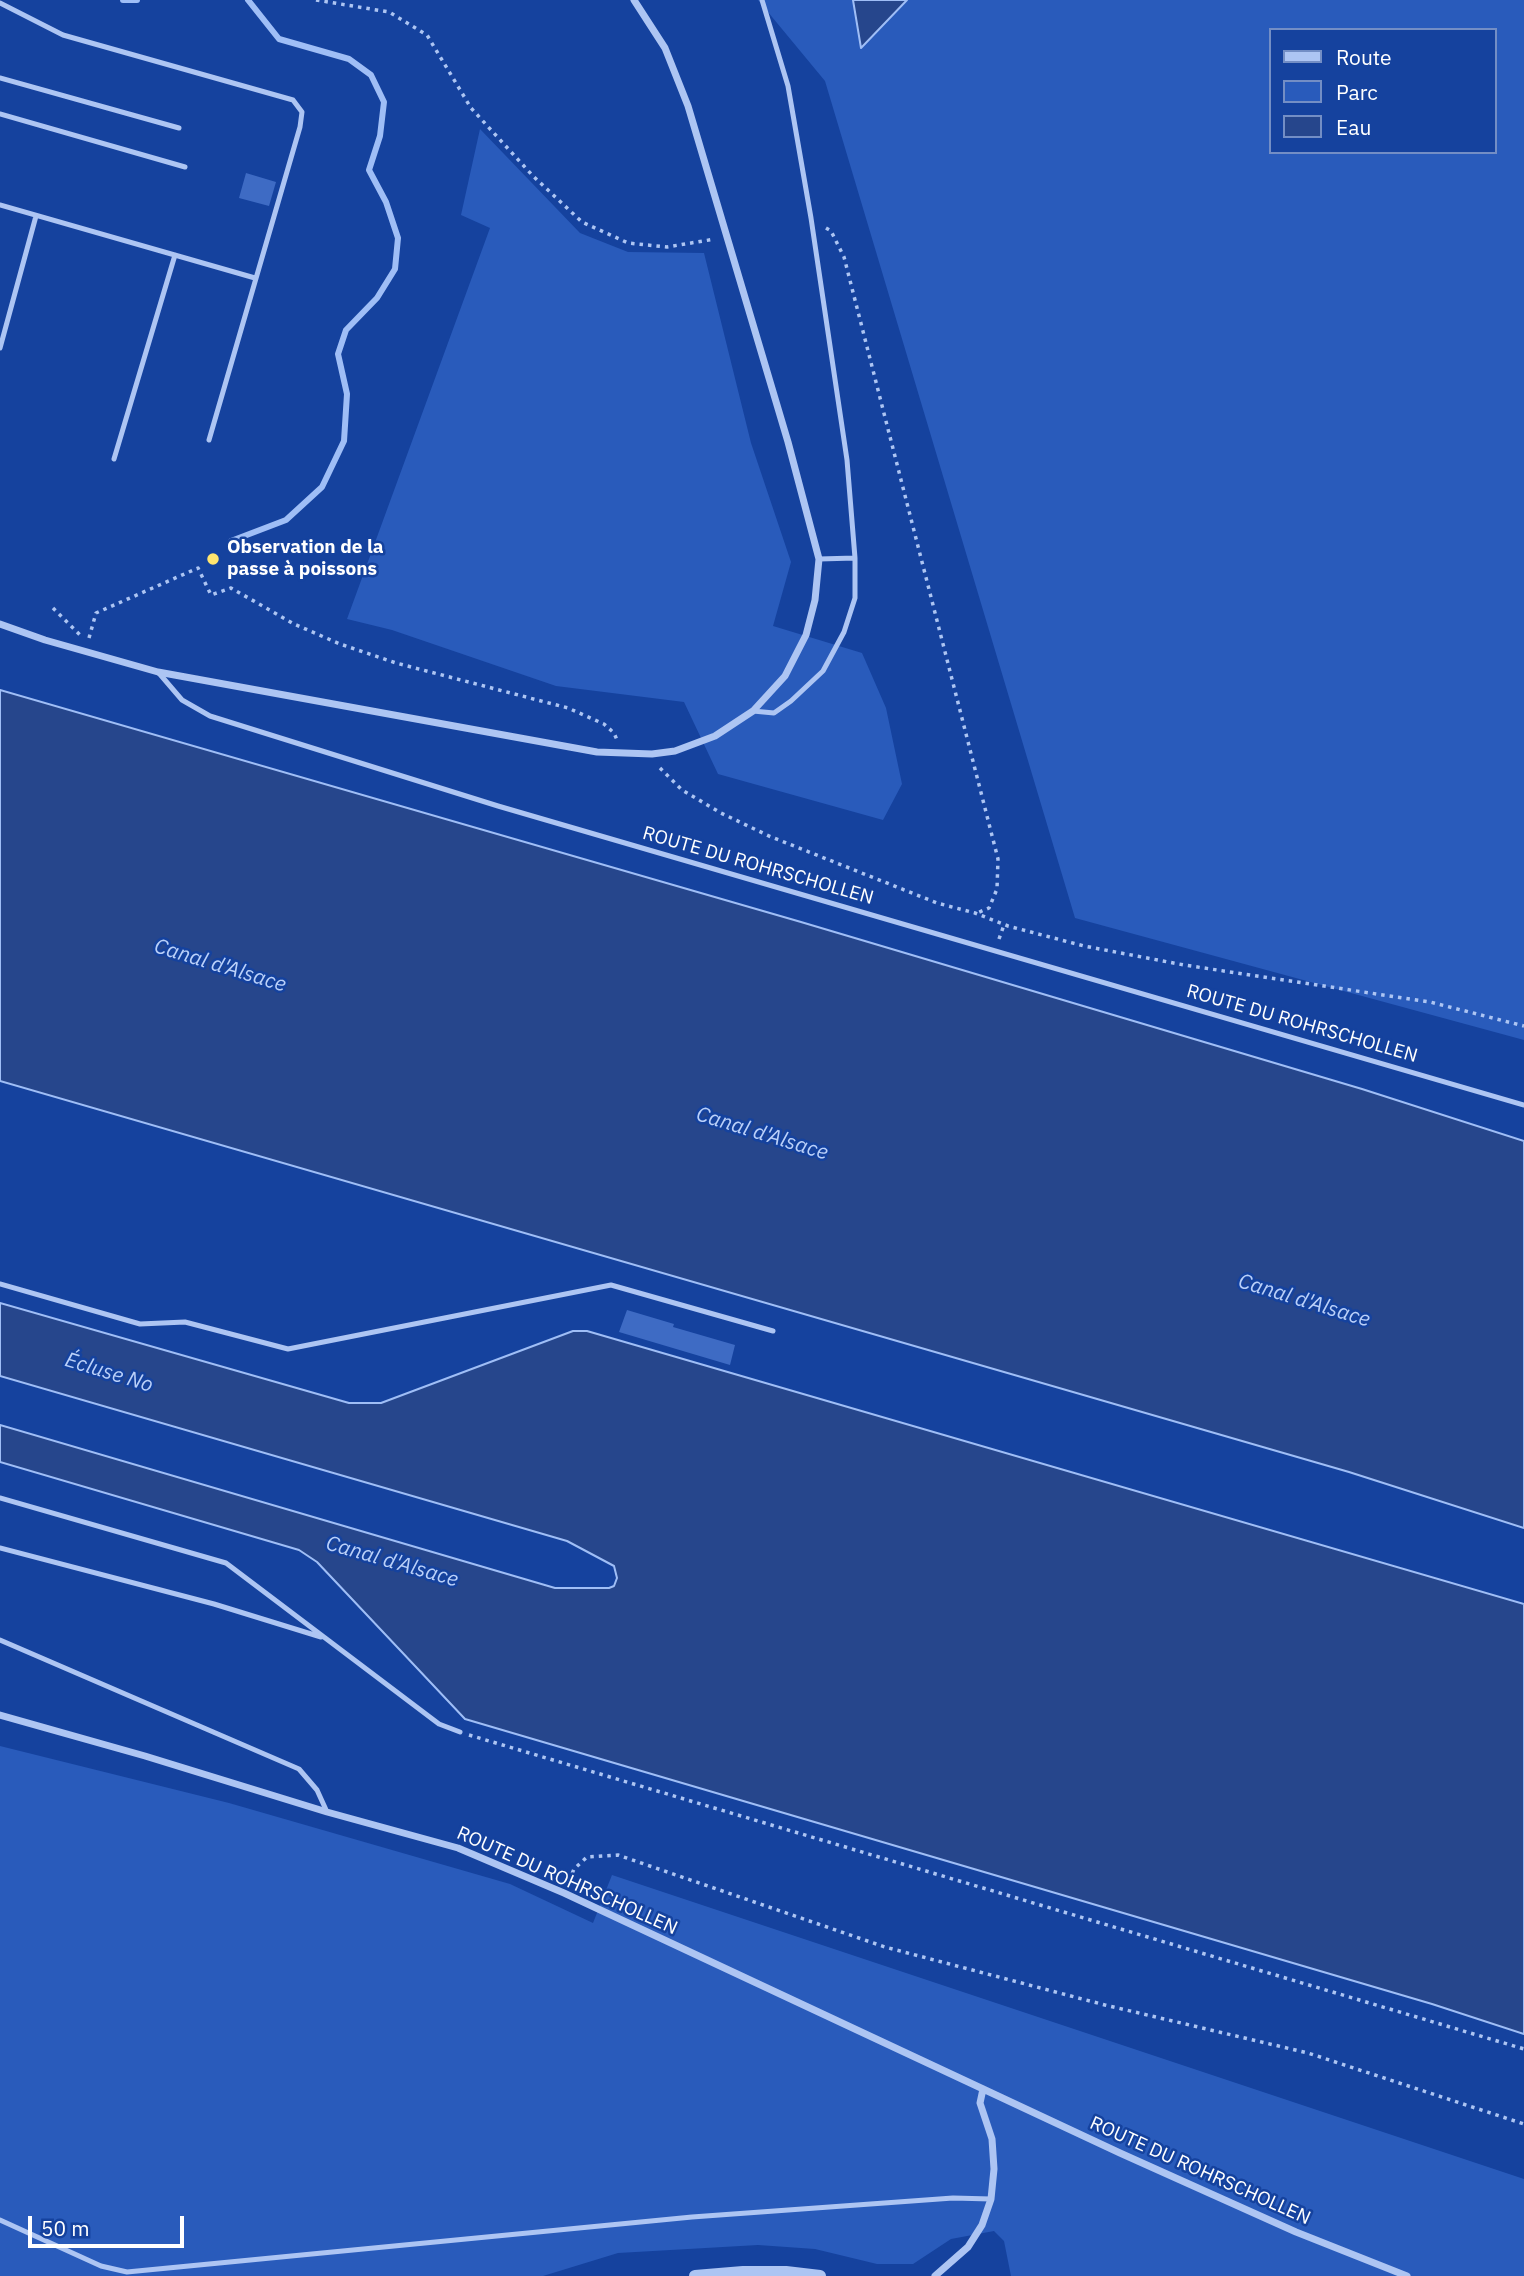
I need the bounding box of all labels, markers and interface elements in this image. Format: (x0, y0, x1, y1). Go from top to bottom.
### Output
legend (1268, 28, 1496, 154)
text: Route (1336, 43, 1392, 71)
text: Parc (1336, 78, 1378, 106)
text: Eau (1336, 113, 1371, 141)
place label: Observation de la passe à poissons (227, 537, 383, 581)
marker: Observation de la passe à poissons (205, 551, 221, 567)
street label: ROUTE DU ROHRSCHOLLEN (640, 822, 876, 910)
water label: Canal d'Alsace (151, 934, 289, 998)
street label: ROUTE DU ROHRSCHOLLEN (1184, 980, 1420, 1068)
water label: Canal d'Alsace (693, 1102, 831, 1166)
water label: Canal d'Alsace (1235, 1269, 1373, 1333)
water label: Écluse No (62, 1348, 156, 1398)
water label: Canal d'Alsace (323, 1531, 461, 1593)
street label: ROUTE DU ROHRSCHOLLEN (453, 1822, 681, 1940)
street label: ROUTE DU ROHRSCHOLLEN (1086, 2112, 1314, 2230)
scale bar (32, 2202, 187, 2246)
text: 50 m (41, 2214, 90, 2242)

